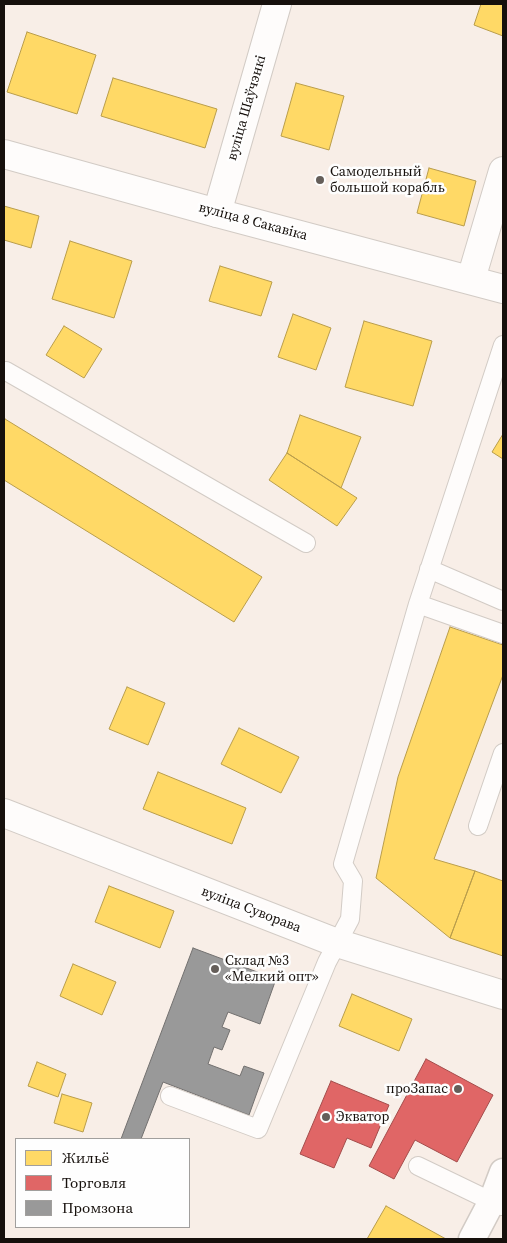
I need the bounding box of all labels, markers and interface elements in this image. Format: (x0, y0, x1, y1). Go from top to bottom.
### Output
street label: вуліца Шаўчэнкі (224, 53, 270, 163)
place label: Самодельный большой корабль (330, 164, 445, 196)
marker: Самодельный большой корабль (314, 174, 326, 186)
street label: вуліца 8 Сакавіка (197, 199, 309, 245)
street label: вуліца Суворава (199, 883, 303, 937)
place label: Склад №3 «Мелкий опт» (225, 953, 319, 986)
marker: Склад №3 «Мелкий опт» (209, 963, 221, 975)
place label: проЗапас (386, 1081, 448, 1097)
marker: проЗапас (452, 1083, 464, 1095)
place label: Экватор (336, 1109, 389, 1125)
marker: Экватор (320, 1111, 332, 1123)
legend (15, 1138, 190, 1228)
text: Жильё (62, 1147, 109, 1168)
text: Торговля (62, 1172, 126, 1193)
text: Промзона (62, 1197, 133, 1218)

